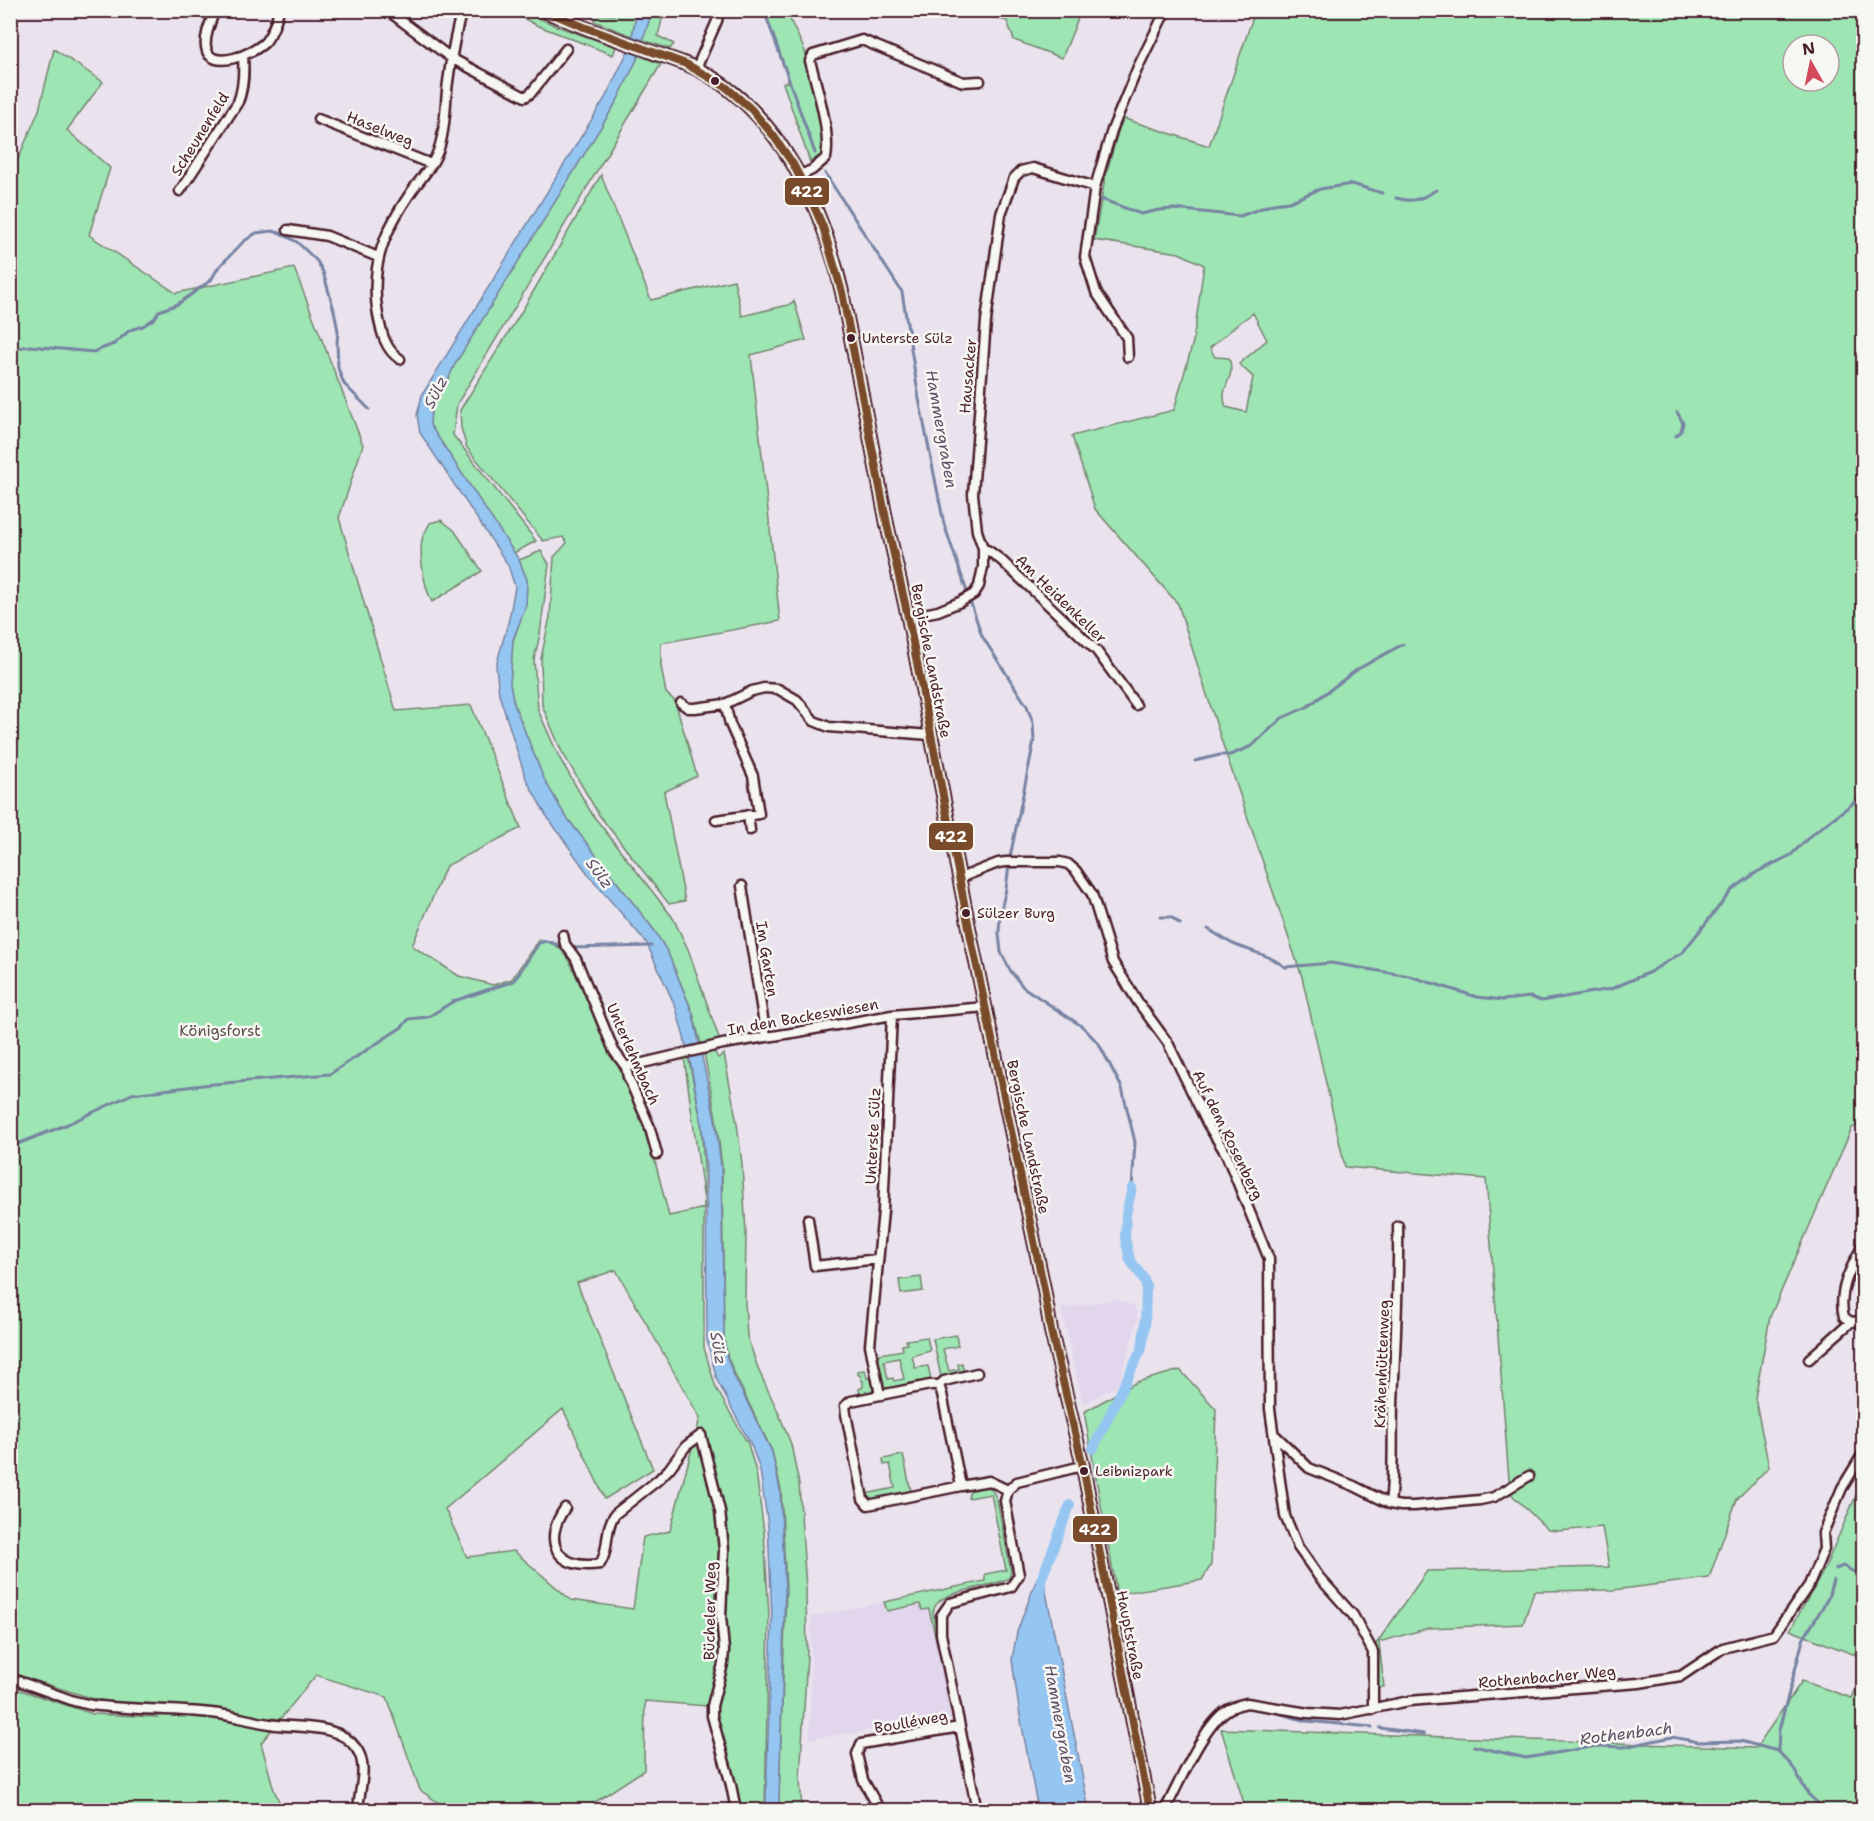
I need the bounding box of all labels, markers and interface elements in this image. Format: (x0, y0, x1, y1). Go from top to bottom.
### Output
north arrow (1781, 33, 1841, 93)
text: N (1801, 37, 1817, 60)
unlabelled marker (709, 75, 721, 87)
street label: Scheunenfeld (166, 88, 234, 180)
street label: Haselweg (344, 107, 416, 151)
line badge: 422 (784, 177, 830, 206)
text: 422 (791, 181, 823, 202)
place label: Unterste Sülz (862, 329, 953, 347)
marker: Unterste Sülz (845, 332, 857, 344)
street label: Hausacker (955, 338, 981, 414)
water label: Hammergraben (921, 368, 962, 490)
water label: Sülz (419, 373, 452, 412)
street label: Am Heidenkeller (1011, 550, 1111, 648)
street label: Bergische Landstraße (906, 582, 956, 740)
line badge: 422 (928, 822, 974, 851)
text: 422 (935, 826, 967, 847)
water label: Sülz (581, 854, 618, 893)
place label: Sülzer Burg (977, 904, 1055, 922)
marker: Sülzer Burg (960, 907, 972, 919)
street label: Im Garten (751, 920, 783, 998)
street label: In den Backeswiesen (726, 994, 880, 1040)
street label: Unterlehmbach (602, 1000, 664, 1108)
park label: Königsforst (179, 1021, 261, 1041)
street label: Bergische Landstraße (1002, 1058, 1054, 1216)
street label: Auf dem Rosenberg (1188, 1067, 1268, 1203)
street label: Unterste Sülz (860, 1087, 886, 1185)
street label: Krähenhüttenweg (1370, 1299, 1394, 1429)
water label: Sülz (705, 1330, 732, 1366)
place label: Leibnizpark (1095, 1462, 1173, 1480)
marker: Leibnizpark (1078, 1465, 1090, 1477)
line badge: 422 (1072, 1515, 1118, 1543)
text: 422 (1079, 1519, 1111, 1540)
street label: Bücheler Weg (699, 1562, 721, 1660)
street label: Hauptstraße (1112, 1589, 1148, 1681)
street label: Rothenbacher Weg (1477, 1661, 1617, 1693)
water label: Hammergraben (1040, 1663, 1081, 1785)
street label: Boulléweg (873, 1706, 949, 1738)
water label: Rothenbach (1578, 1717, 1674, 1750)

